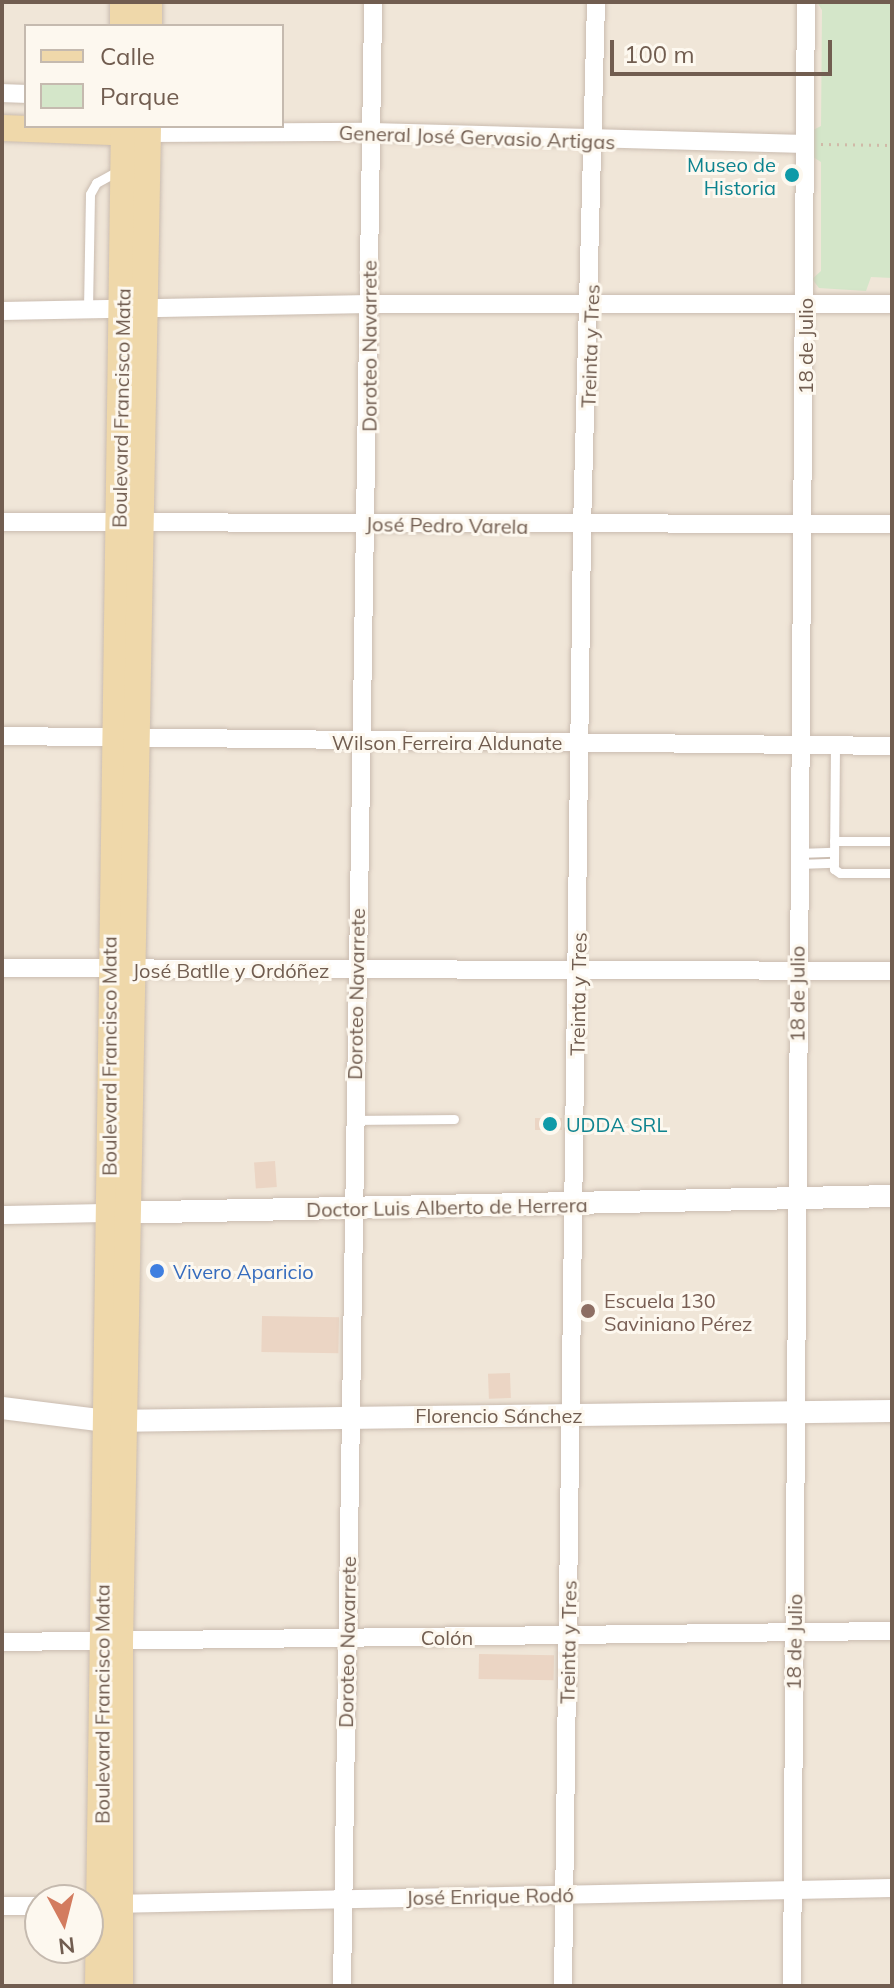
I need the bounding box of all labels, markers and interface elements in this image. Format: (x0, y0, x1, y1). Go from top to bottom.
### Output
legend (24, 24, 284, 128)
scale bar (614, 24, 836, 74)
text: 100 m (624, 39, 695, 69)
text: Calle (100, 41, 155, 71)
text: Parque (100, 81, 179, 111)
street label: General José Gervasio Artigas (338, 120, 616, 154)
place label: Museo de Historia (687, 152, 776, 199)
marker: Museo de Historia (783, 166, 801, 184)
street label: Doroteo Navarrete (357, 260, 381, 432)
street label: Treinta y Tres (576, 284, 604, 408)
street label: Boulevard Francisco Mata (107, 288, 135, 528)
street label: 18 de Julio (793, 298, 817, 394)
street label: José Pedro Varela (365, 512, 529, 538)
street label: Wilson Ferreira Aldunate (332, 730, 562, 754)
street label: Doroteo Navarrete (343, 908, 369, 1080)
street label: Treinta y Tres (565, 932, 591, 1056)
street label: Boulevard Francisco Mata (97, 936, 121, 1176)
street label: 18 de Julio (785, 946, 809, 1042)
street label: José Batlle y Ordóñez (132, 958, 330, 982)
place label: UDDA SRL (566, 1112, 667, 1136)
marker: UDDA SRL (541, 1115, 559, 1133)
street label: Doctor Luis Alberto de Herrera (306, 1193, 588, 1221)
place label: Vivero Aparicio (173, 1259, 314, 1283)
marker: Vivero Aparicio (148, 1262, 166, 1280)
place label: Escuela 130 Saviniano Pérez (604, 1288, 752, 1335)
marker: Escuela 130 Saviniano Pérez (579, 1302, 597, 1320)
street label: Florencio Sánchez (415, 1403, 583, 1427)
street label: Doroteo Navarrete (334, 1556, 360, 1728)
street label: Treinta y Tres (555, 1580, 581, 1704)
street label: Boulevard Francisco Mata (90, 1584, 114, 1824)
street label: 18 de Julio (781, 1594, 807, 1690)
street label: Colón (421, 1625, 473, 1649)
street label: José Enrique Rodó (406, 1883, 574, 1909)
north arrow (24, 1884, 104, 1964)
text: N (57, 1931, 77, 1961)

